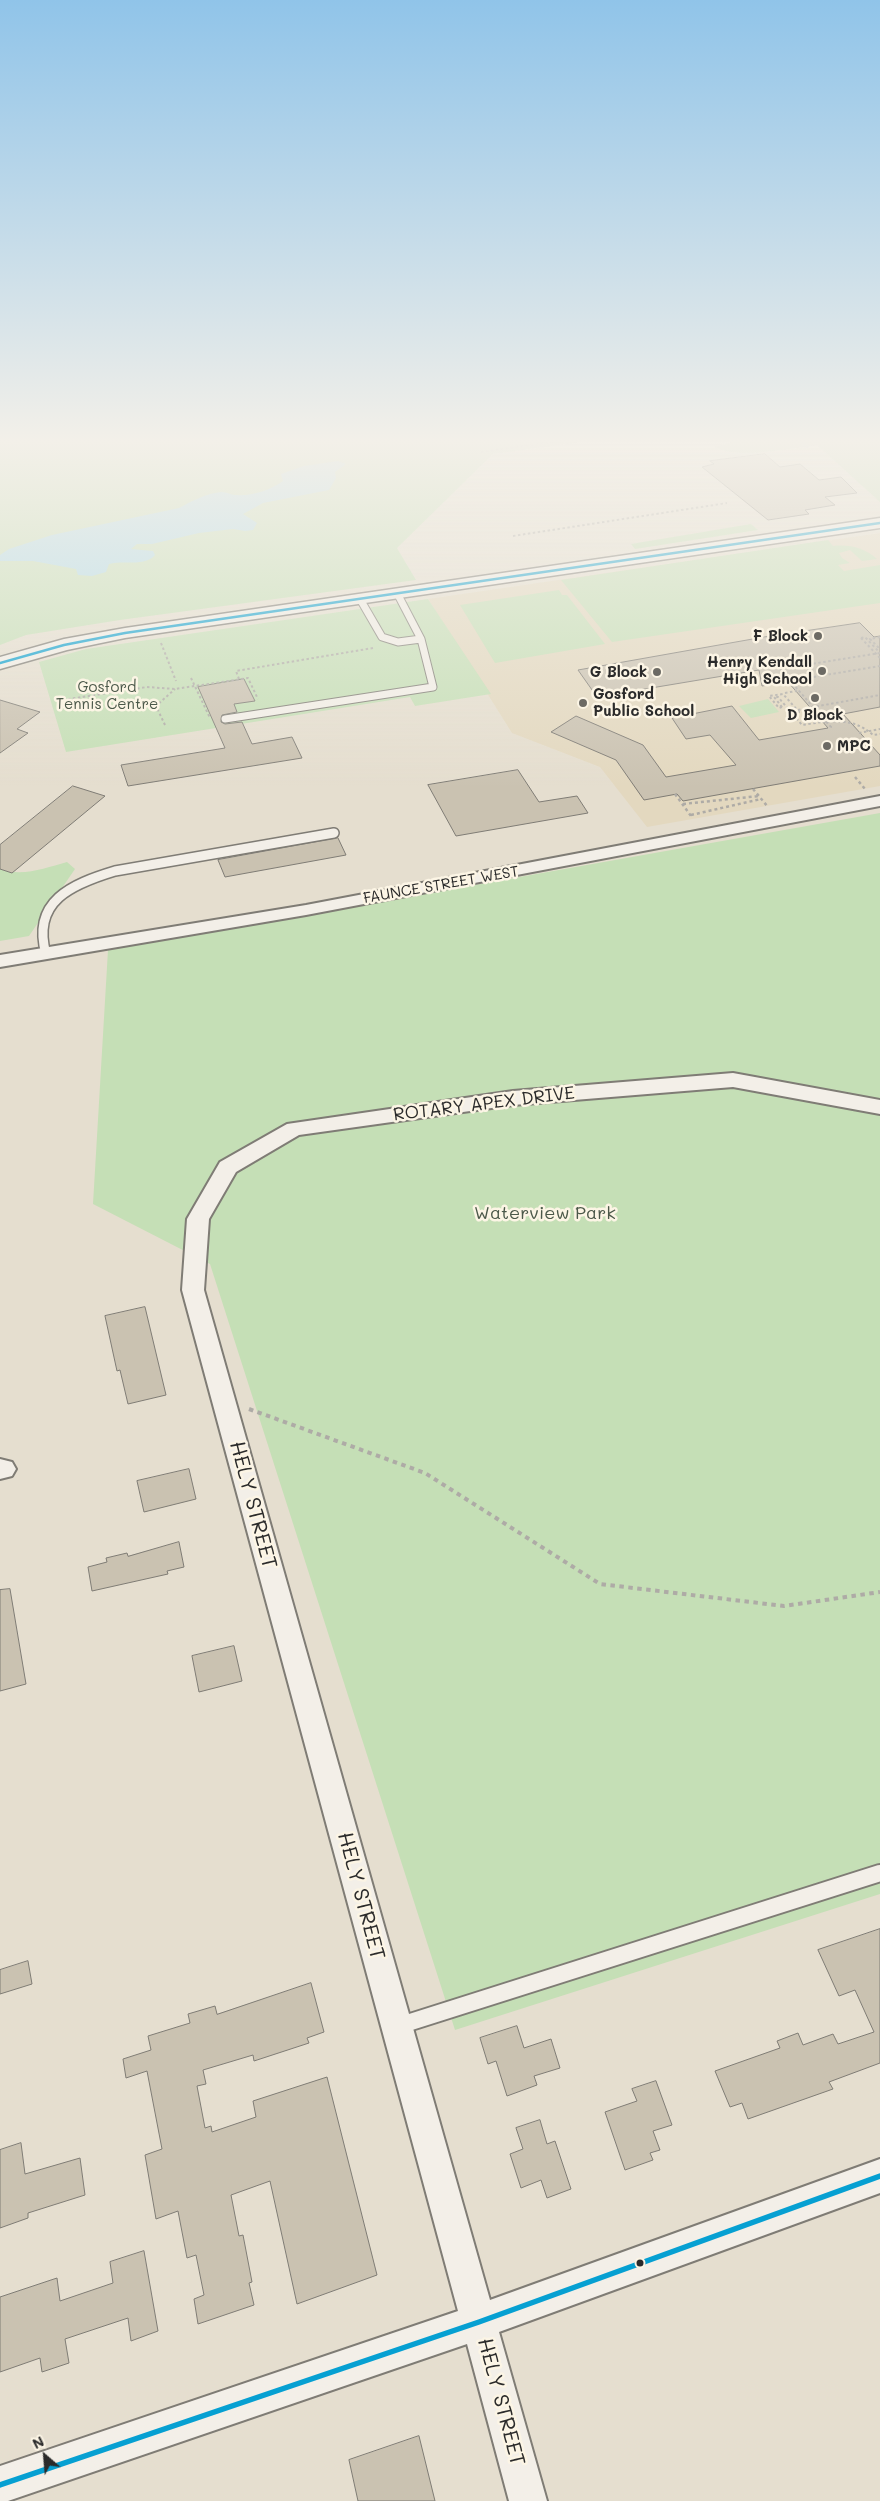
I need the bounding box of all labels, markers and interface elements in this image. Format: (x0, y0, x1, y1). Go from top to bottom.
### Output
place label: F Block (753, 627, 808, 645)
marker: F Block (812, 630, 824, 642)
place label: Henry Kendall High School (707, 653, 812, 688)
place label: G Block (590, 663, 647, 681)
marker: Henry Kendall High School (816, 665, 828, 677)
marker: G Block (651, 666, 663, 678)
park label: Gosford Tennis Centre (56, 678, 158, 713)
place label: Gosford Public School (593, 685, 694, 720)
marker: D Block (809, 692, 821, 704)
marker: Gosford Public School (577, 697, 589, 709)
place label: D Block (787, 706, 843, 724)
place label: MPC (837, 737, 871, 755)
marker: MPC (821, 740, 833, 752)
street label: FAUNCE STREET WEST (362, 862, 520, 908)
street label: ROTARY APEX DRIVE (392, 1082, 576, 1126)
park label: Waterview Park (474, 1202, 616, 1224)
street label: HELY STREET (224, 1438, 282, 1572)
street label: HELY STREET (332, 1829, 390, 1963)
unlabelled marker (635, 2258, 645, 2268)
street label: HELY STREET (472, 2335, 530, 2469)
north arrow (20, 2431, 70, 2481)
text: N (29, 2431, 47, 2453)

